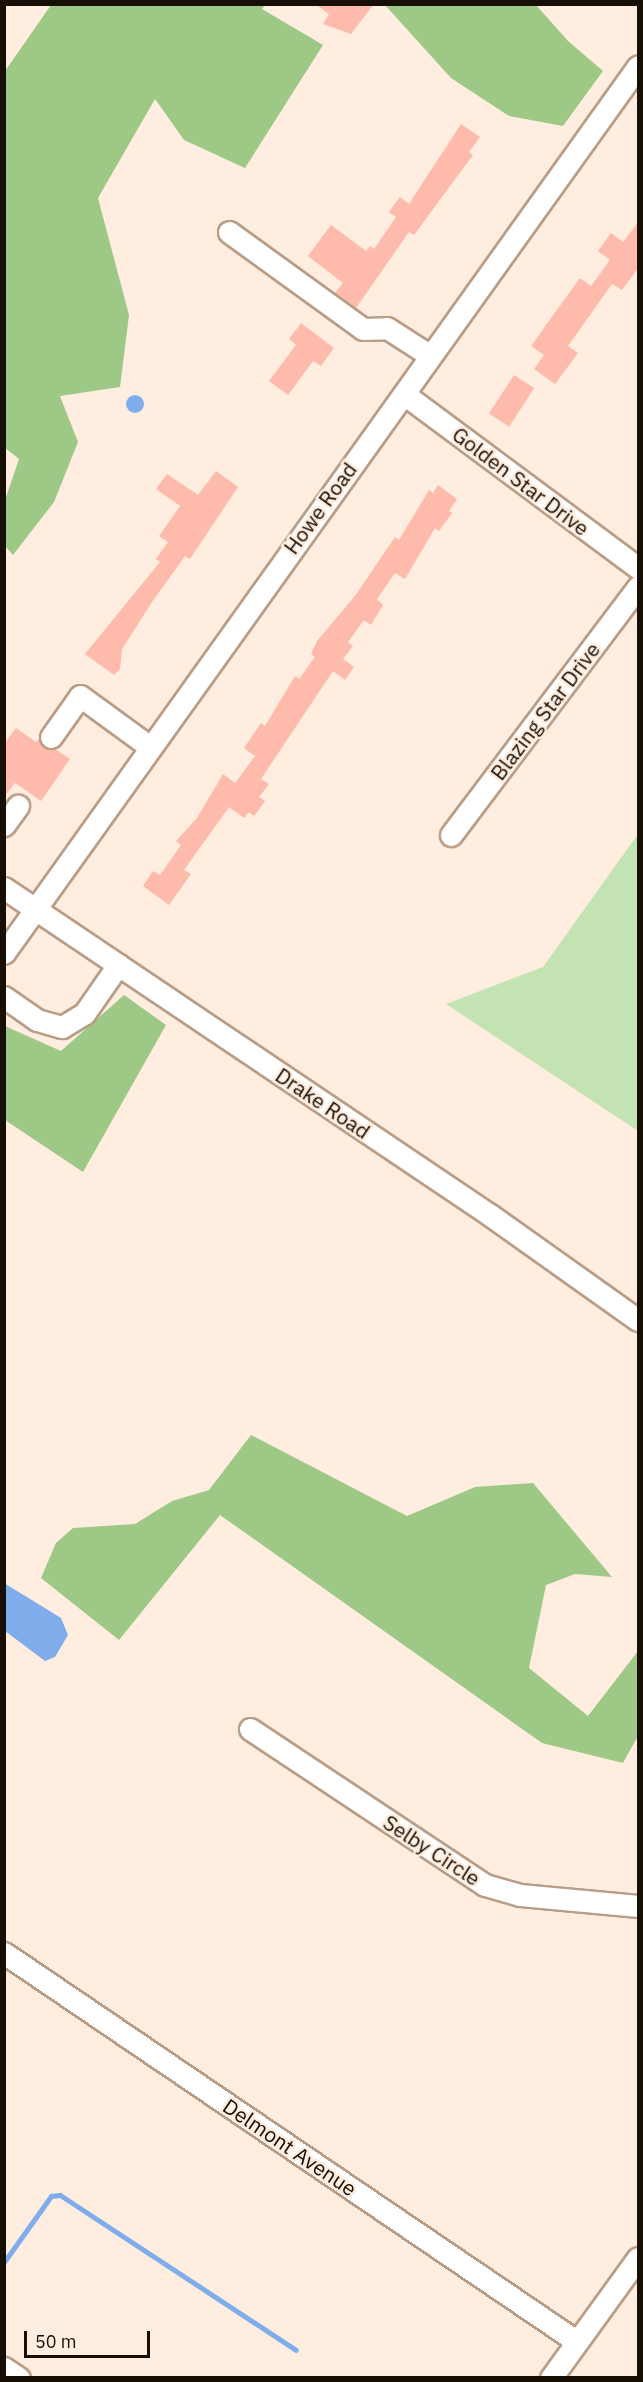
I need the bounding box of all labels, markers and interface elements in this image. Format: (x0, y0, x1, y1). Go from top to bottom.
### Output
street label: Golden Star Drive (448, 421, 594, 541)
street label: Howe Road (278, 457, 362, 559)
street label: Blazing Star Drive (485, 637, 605, 785)
street label: Drake Road (271, 1062, 375, 1144)
street label: Selby Circle (379, 1809, 485, 1891)
street label: Delmont Avenue (218, 2093, 362, 2201)
scale bar (27, 2319, 153, 2357)
text: 50 m (35, 2330, 77, 2353)

